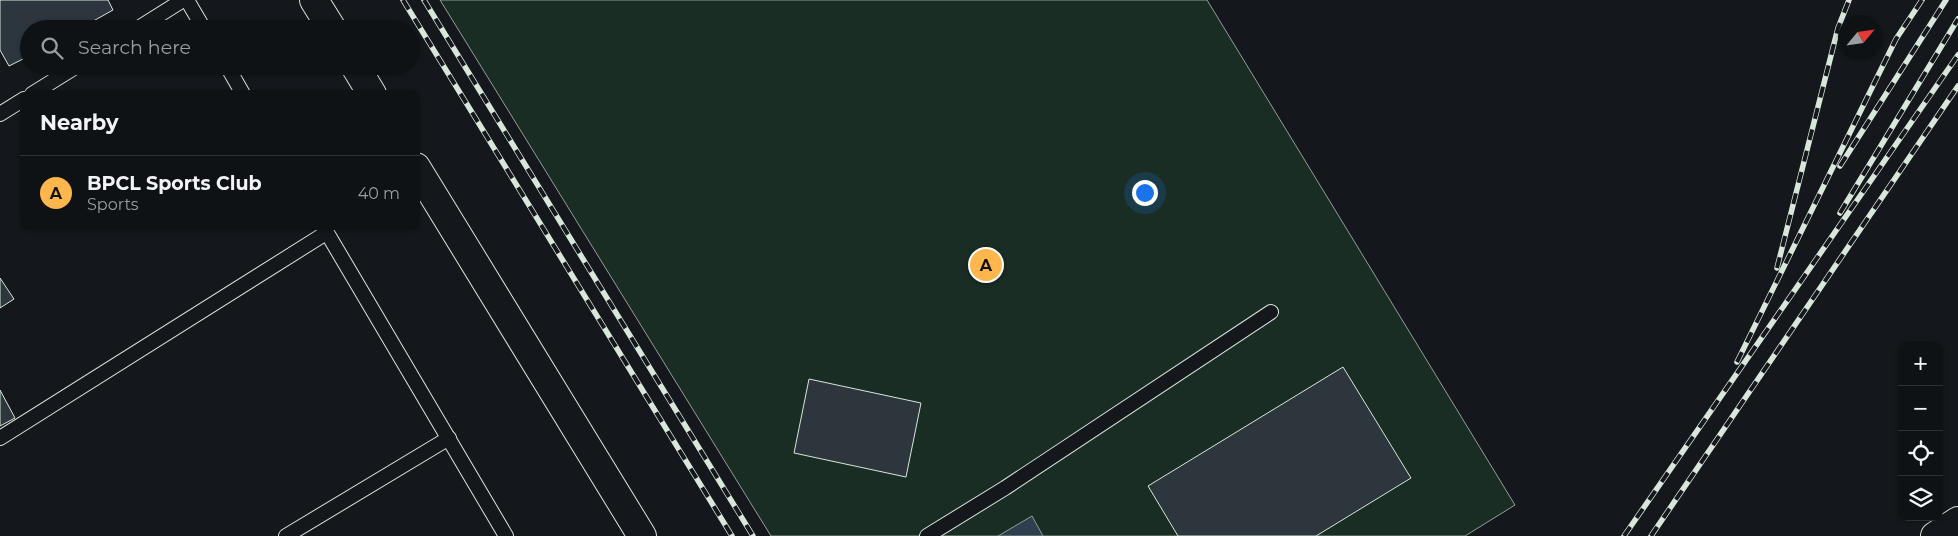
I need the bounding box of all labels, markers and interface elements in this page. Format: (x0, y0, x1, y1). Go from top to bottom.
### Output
north arrow (1838, 15, 1883, 60)
search box (20, 20, 420, 75)
icon: search (38, 34, 66, 62)
text: Search here (78, 36, 191, 59)
text: Nearby (40, 110, 119, 135)
text: BPCL Sports Club (87, 172, 262, 195)
your location (1132, 180, 1158, 206)
text: A (50, 184, 62, 203)
text: 40 m (358, 184, 400, 203)
text: Sports (87, 195, 139, 214)
pin: A (970, 246, 1002, 284)
map controls (1898, 341, 1943, 521)
button: + (1898, 341, 1943, 386)
button: − (1898, 386, 1943, 431)
button: locate (1898, 431, 1943, 476)
button: layers (1898, 476, 1943, 521)

